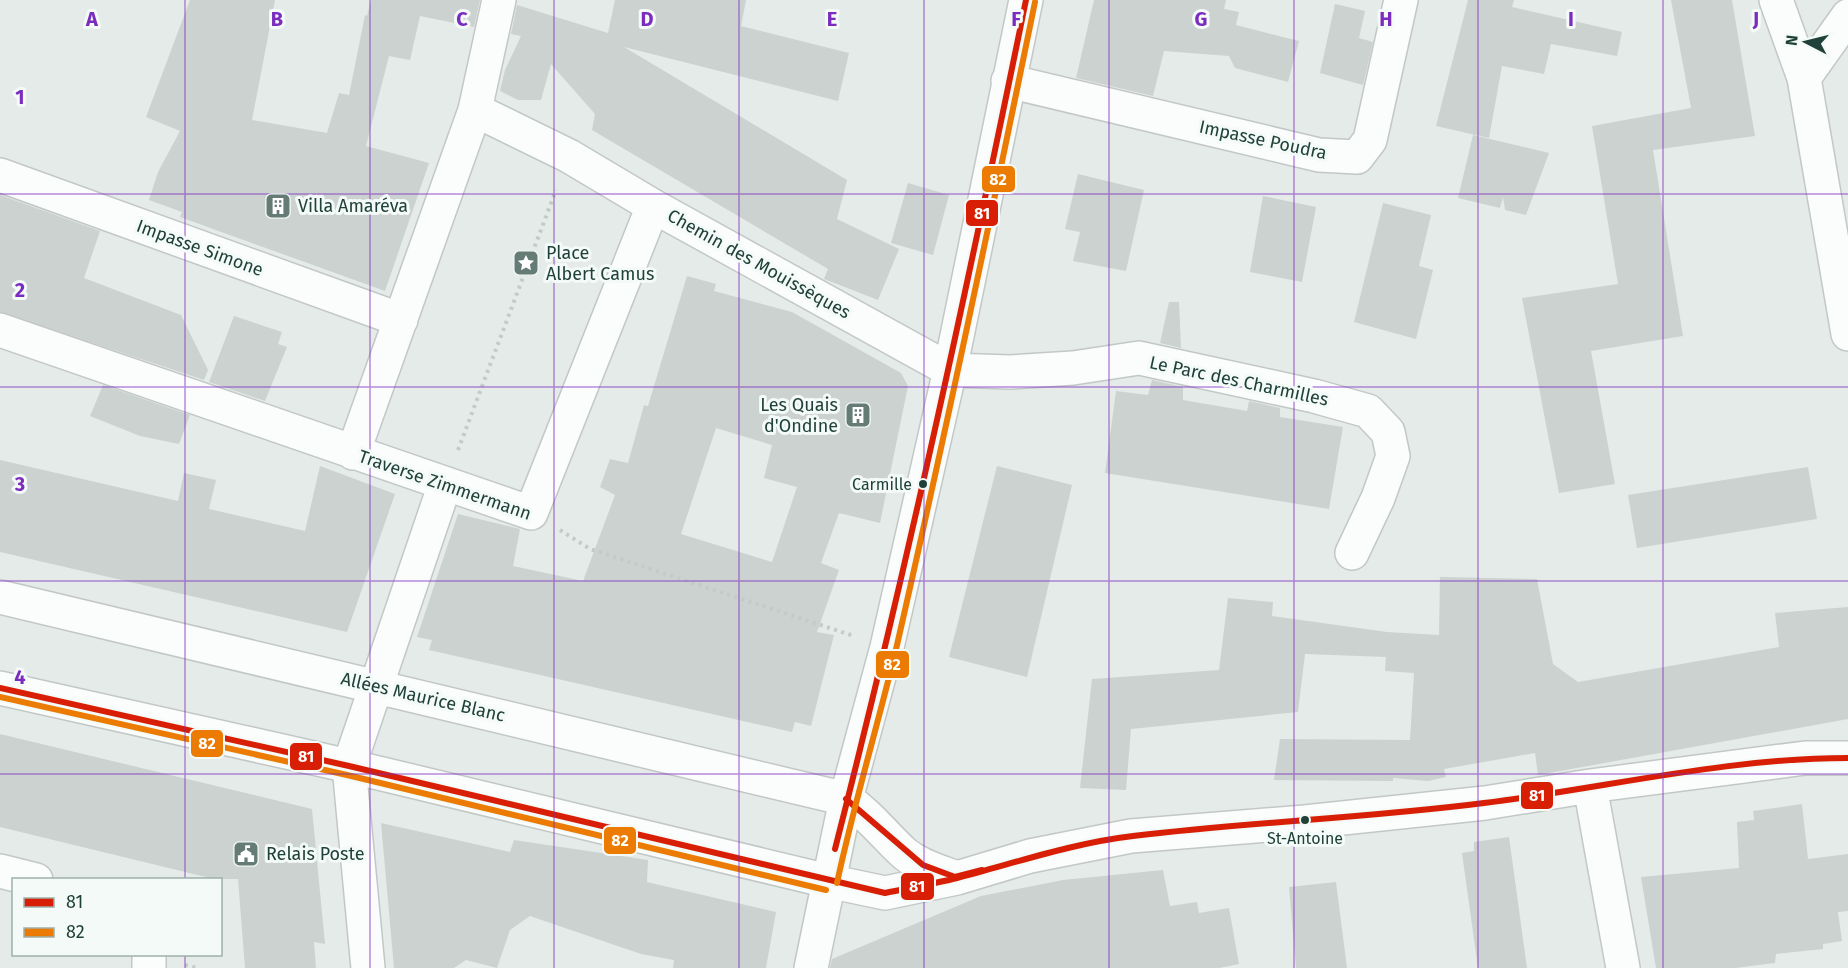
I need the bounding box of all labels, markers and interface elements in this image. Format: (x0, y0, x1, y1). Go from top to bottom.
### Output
text: A (85, 7, 99, 31)
text: B (271, 7, 283, 31)
text: C (456, 7, 468, 31)
text: D (640, 7, 654, 31)
text: E (827, 7, 837, 31)
text: F (1011, 7, 1021, 31)
text: G (1195, 7, 1207, 31)
text: H (1379, 7, 1393, 31)
text: I (1568, 7, 1574, 31)
text: J (1752, 7, 1759, 31)
north arrow (1776, 12, 1836, 72)
text: N (1782, 34, 1802, 47)
text: 1 (15, 85, 25, 109)
street label: Impasse Poudra (1197, 116, 1329, 164)
line badge: 82 (981, 165, 1016, 193)
text: 82 (989, 170, 1007, 189)
building icon: Villa Amaréva (263, 191, 293, 221)
place label: Villa Amaréva (298, 195, 408, 217)
line badge: 81 (965, 199, 999, 227)
street label: Chemin des Mouissèques (664, 204, 854, 324)
text: 81 (974, 204, 990, 223)
street label: Impasse Simone (134, 215, 266, 281)
place label: Place Albert Camus (546, 242, 654, 285)
place icon: Place Albert Camus (511, 248, 541, 278)
text: 2 (15, 278, 25, 302)
street label: Le Parc des Charmilles (1148, 351, 1330, 411)
place label: Les Quais d'Ondine (760, 394, 838, 437)
building icon: Les Quais d'Ondine (843, 400, 873, 430)
street label: Traverse Zimmermann (356, 445, 534, 525)
text: 3 (14, 472, 25, 496)
place label: Carmille (852, 475, 912, 494)
marker: Carmille (917, 478, 929, 490)
line badge: 82 (875, 650, 910, 679)
text: 82 (883, 655, 901, 674)
text: 4 (14, 665, 26, 689)
street label: Allées Maurice Blanc (339, 667, 508, 727)
line badge: 82 (190, 729, 224, 758)
text: 82 (198, 734, 216, 753)
line badge: 81 (289, 742, 323, 771)
text: 81 (298, 747, 314, 766)
line badge: 81 (1520, 781, 1554, 810)
text: 81 (1529, 786, 1545, 805)
marker: St-Antoine (1299, 814, 1311, 826)
line badge: 82 (603, 826, 637, 855)
place label: St-Antoine (1267, 829, 1343, 848)
text: 82 (611, 831, 629, 850)
public building icon: Relais Poste (231, 839, 261, 869)
place label: Relais Poste (266, 843, 365, 865)
line badge: 81 (900, 872, 935, 901)
text: 81 (909, 877, 925, 896)
legend (12, 878, 222, 956)
text: 81 (66, 891, 83, 913)
text: 82 (66, 921, 85, 943)

